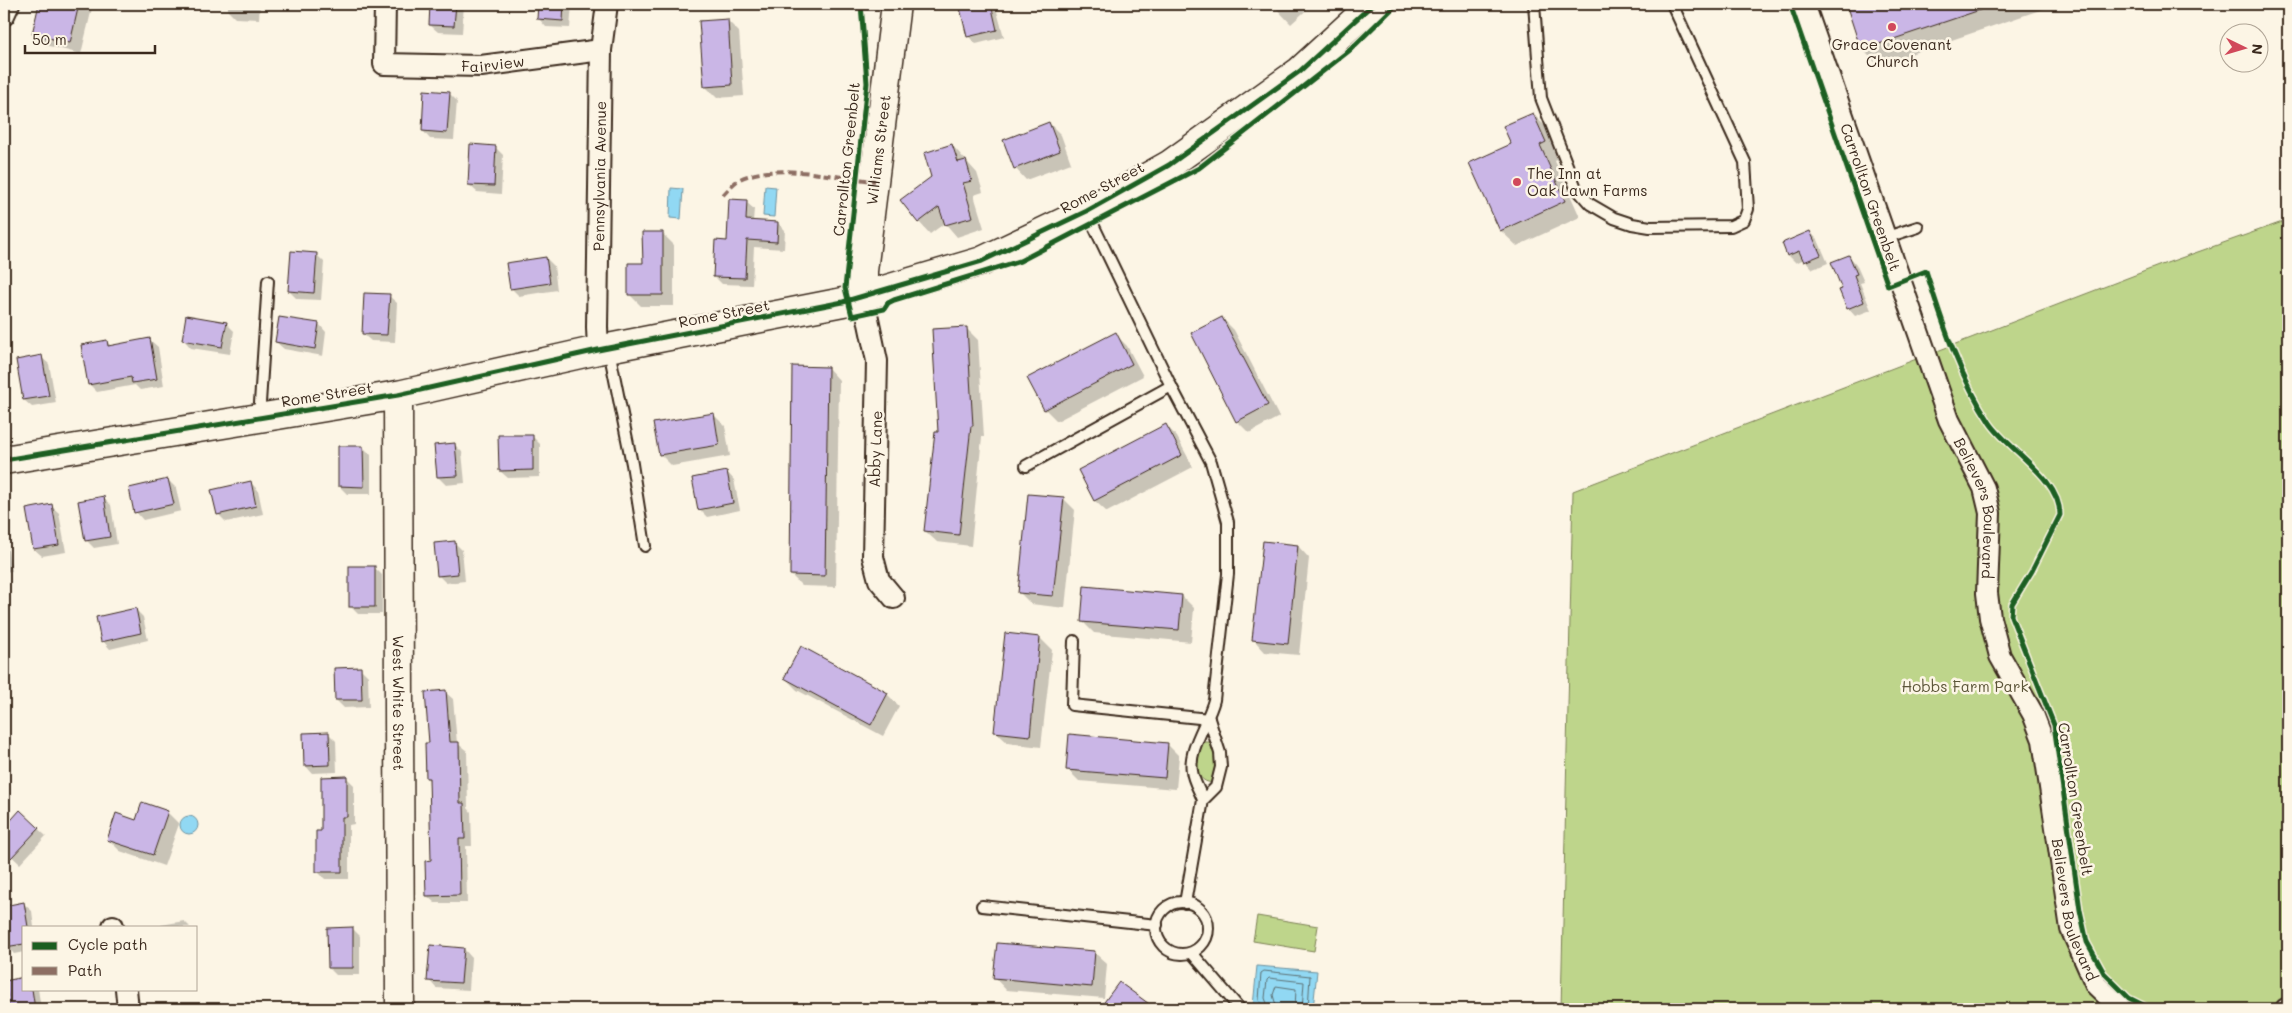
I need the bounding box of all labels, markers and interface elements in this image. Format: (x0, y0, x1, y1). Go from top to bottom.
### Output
marker: Grace Covenant Church (1886, 21, 1898, 33)
scale bar (25, 22, 155, 54)
north arrow (2220, 22, 2270, 72)
text: 50 m (32, 29, 67, 49)
place label: Grace Covenant Church (1832, 34, 1952, 71)
text: N (2248, 43, 2267, 55)
street label: Fairview (461, 50, 526, 76)
street label: Carrollton Greenbelt (828, 81, 864, 237)
street label: Williams Street (861, 94, 895, 206)
street label: Pennsylvania Avenue (588, 101, 610, 251)
street label: Carrollton Greenbelt (1836, 121, 1906, 273)
street label: Rome Street (1057, 157, 1147, 217)
place label: The Inn at Oak Lawn Farms (1527, 163, 1647, 200)
marker: The Inn at Oak Lawn Farms (1511, 176, 1523, 188)
street label: Rome Street (677, 294, 771, 332)
street label: Rome Street (280, 377, 374, 411)
street label: Abby Lane (864, 410, 886, 488)
street label: Believers Boulevard (1950, 434, 2000, 579)
street label: West White Street (389, 635, 409, 771)
park label: Hobbs Farm Park (1902, 676, 2028, 696)
street label: Carrollton Greenbelt (2054, 721, 2098, 877)
street label: Believers Boulevard (2048, 837, 2103, 984)
legend (22, 926, 198, 990)
text: Cycle path (68, 934, 147, 954)
text: Path (68, 960, 102, 980)

